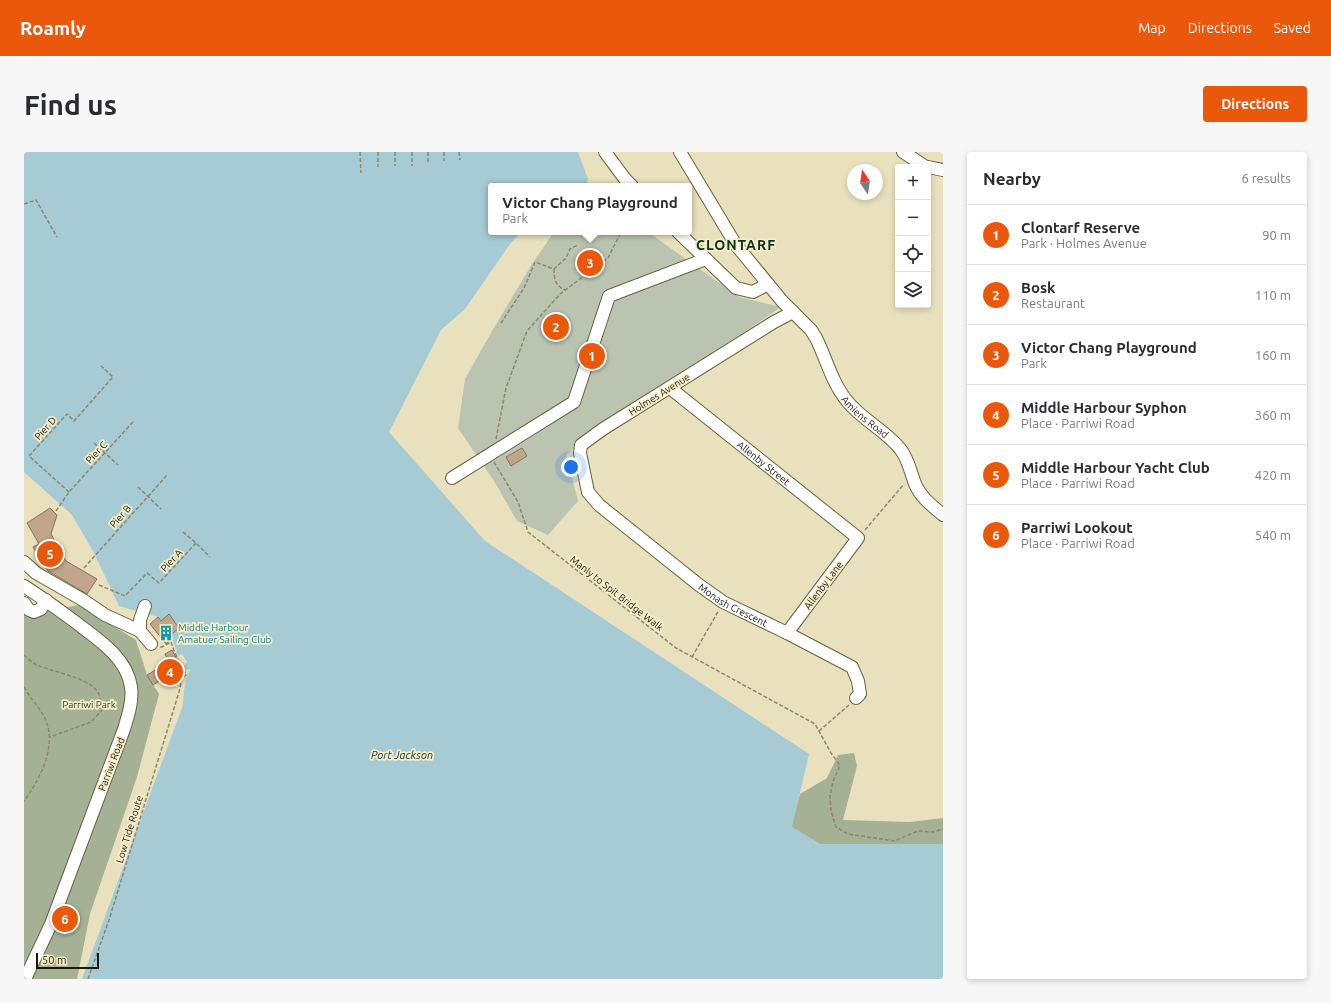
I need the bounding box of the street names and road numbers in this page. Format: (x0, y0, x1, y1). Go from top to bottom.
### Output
street label: Holmes Avenue (627, 371, 692, 418)
street label: Amiens Road (839, 394, 891, 440)
street label: Pier D (32, 415, 59, 442)
street label: Pier C (83, 439, 109, 466)
street label: Allenby Street (735, 439, 792, 488)
street label: Pier B (108, 503, 133, 530)
street label: Pier A (158, 547, 185, 574)
street label: Manly to Spit Bridge Walk (568, 554, 665, 633)
street label: Allenby Lane (802, 559, 845, 612)
street label: Monash Crescent (696, 581, 769, 629)
street label: Parriwi Road (96, 736, 127, 793)
street label: Low Tide Route (114, 794, 145, 864)

